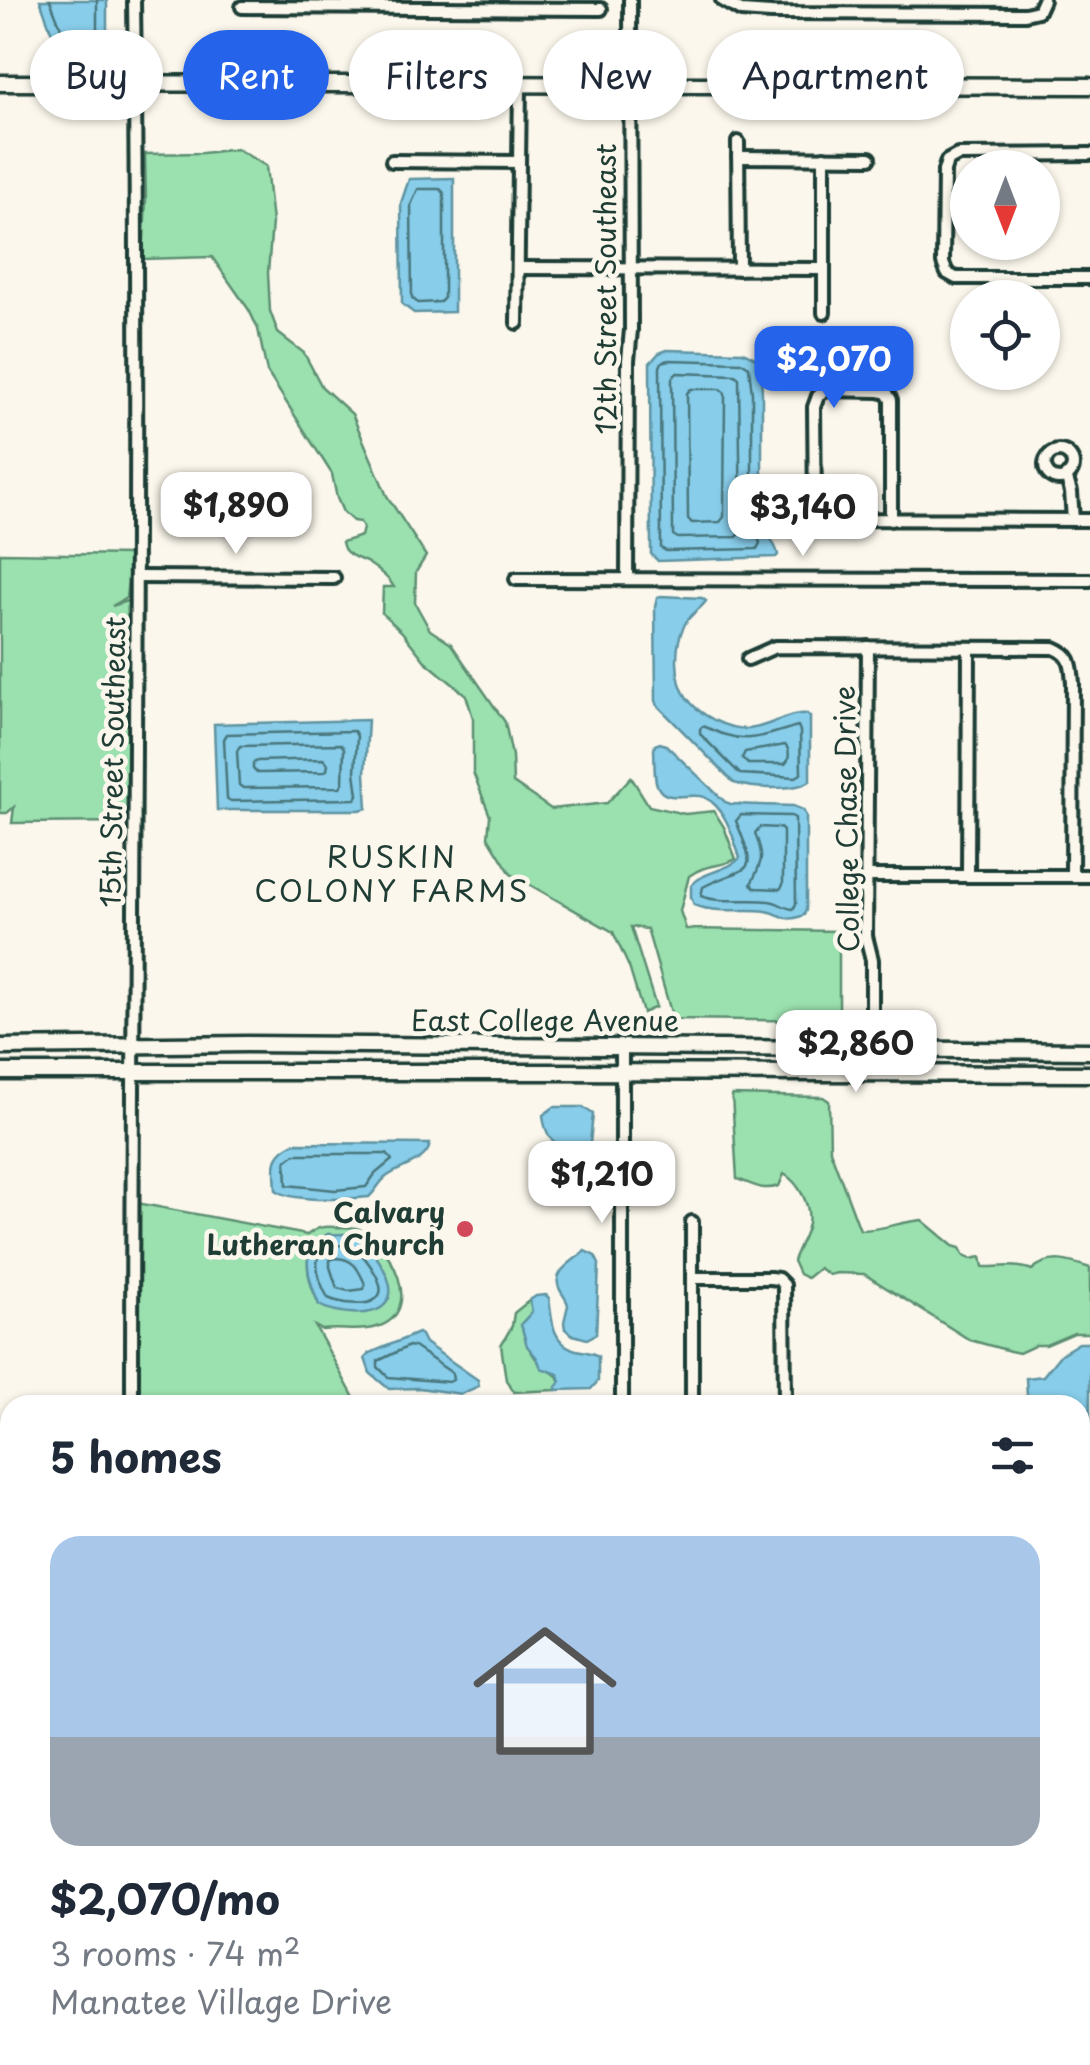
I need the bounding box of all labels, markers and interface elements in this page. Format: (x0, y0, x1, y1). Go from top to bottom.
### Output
chip: Buy (30, 30, 163, 120)
chip: Rent (183, 30, 329, 120)
chip: Filters (349, 30, 523, 120)
chip: New (543, 30, 687, 120)
chip: Apartment (707, 30, 964, 120)
street label: 12th Street Southeast (583, 143, 626, 435)
north arrow (950, 150, 1060, 260)
map controls (950, 150, 1060, 390)
button: locate (950, 280, 1060, 390)
pin: $2,070 (753, 326, 915, 411)
text: $2,070 (776, 334, 892, 382)
pin: $1,890 (155, 472, 317, 557)
pin: $3,140 (722, 474, 884, 559)
text: $1,890 (183, 480, 289, 528)
text: $3,140 (750, 482, 856, 530)
street label: 15th Street Southeast (87, 616, 136, 908)
street label: College Chase Drive (822, 685, 869, 953)
district label: RUSKIN COLONY FARMS (254, 833, 530, 912)
street label: East College Avenue (411, 998, 679, 1041)
pin: $2,860 (775, 1010, 937, 1095)
text: $2,860 (798, 1018, 914, 1066)
pin: $1,210 (521, 1141, 683, 1226)
text: $1,210 (550, 1149, 654, 1197)
place label: Calvary Lutheran Church (207, 1190, 445, 1265)
marker: Calvary Lutheran Church (454, 1218, 476, 1240)
text: 5 homes (50, 1424, 222, 1487)
icon: filters (985, 1428, 1040, 1483)
icon: home (455, 1601, 635, 1781)
text: $2,070/mo (50, 1866, 280, 1929)
text: 3 rooms · 74 m² (50, 1929, 300, 1977)
text: Manatee Village Drive (50, 1977, 392, 2025)

